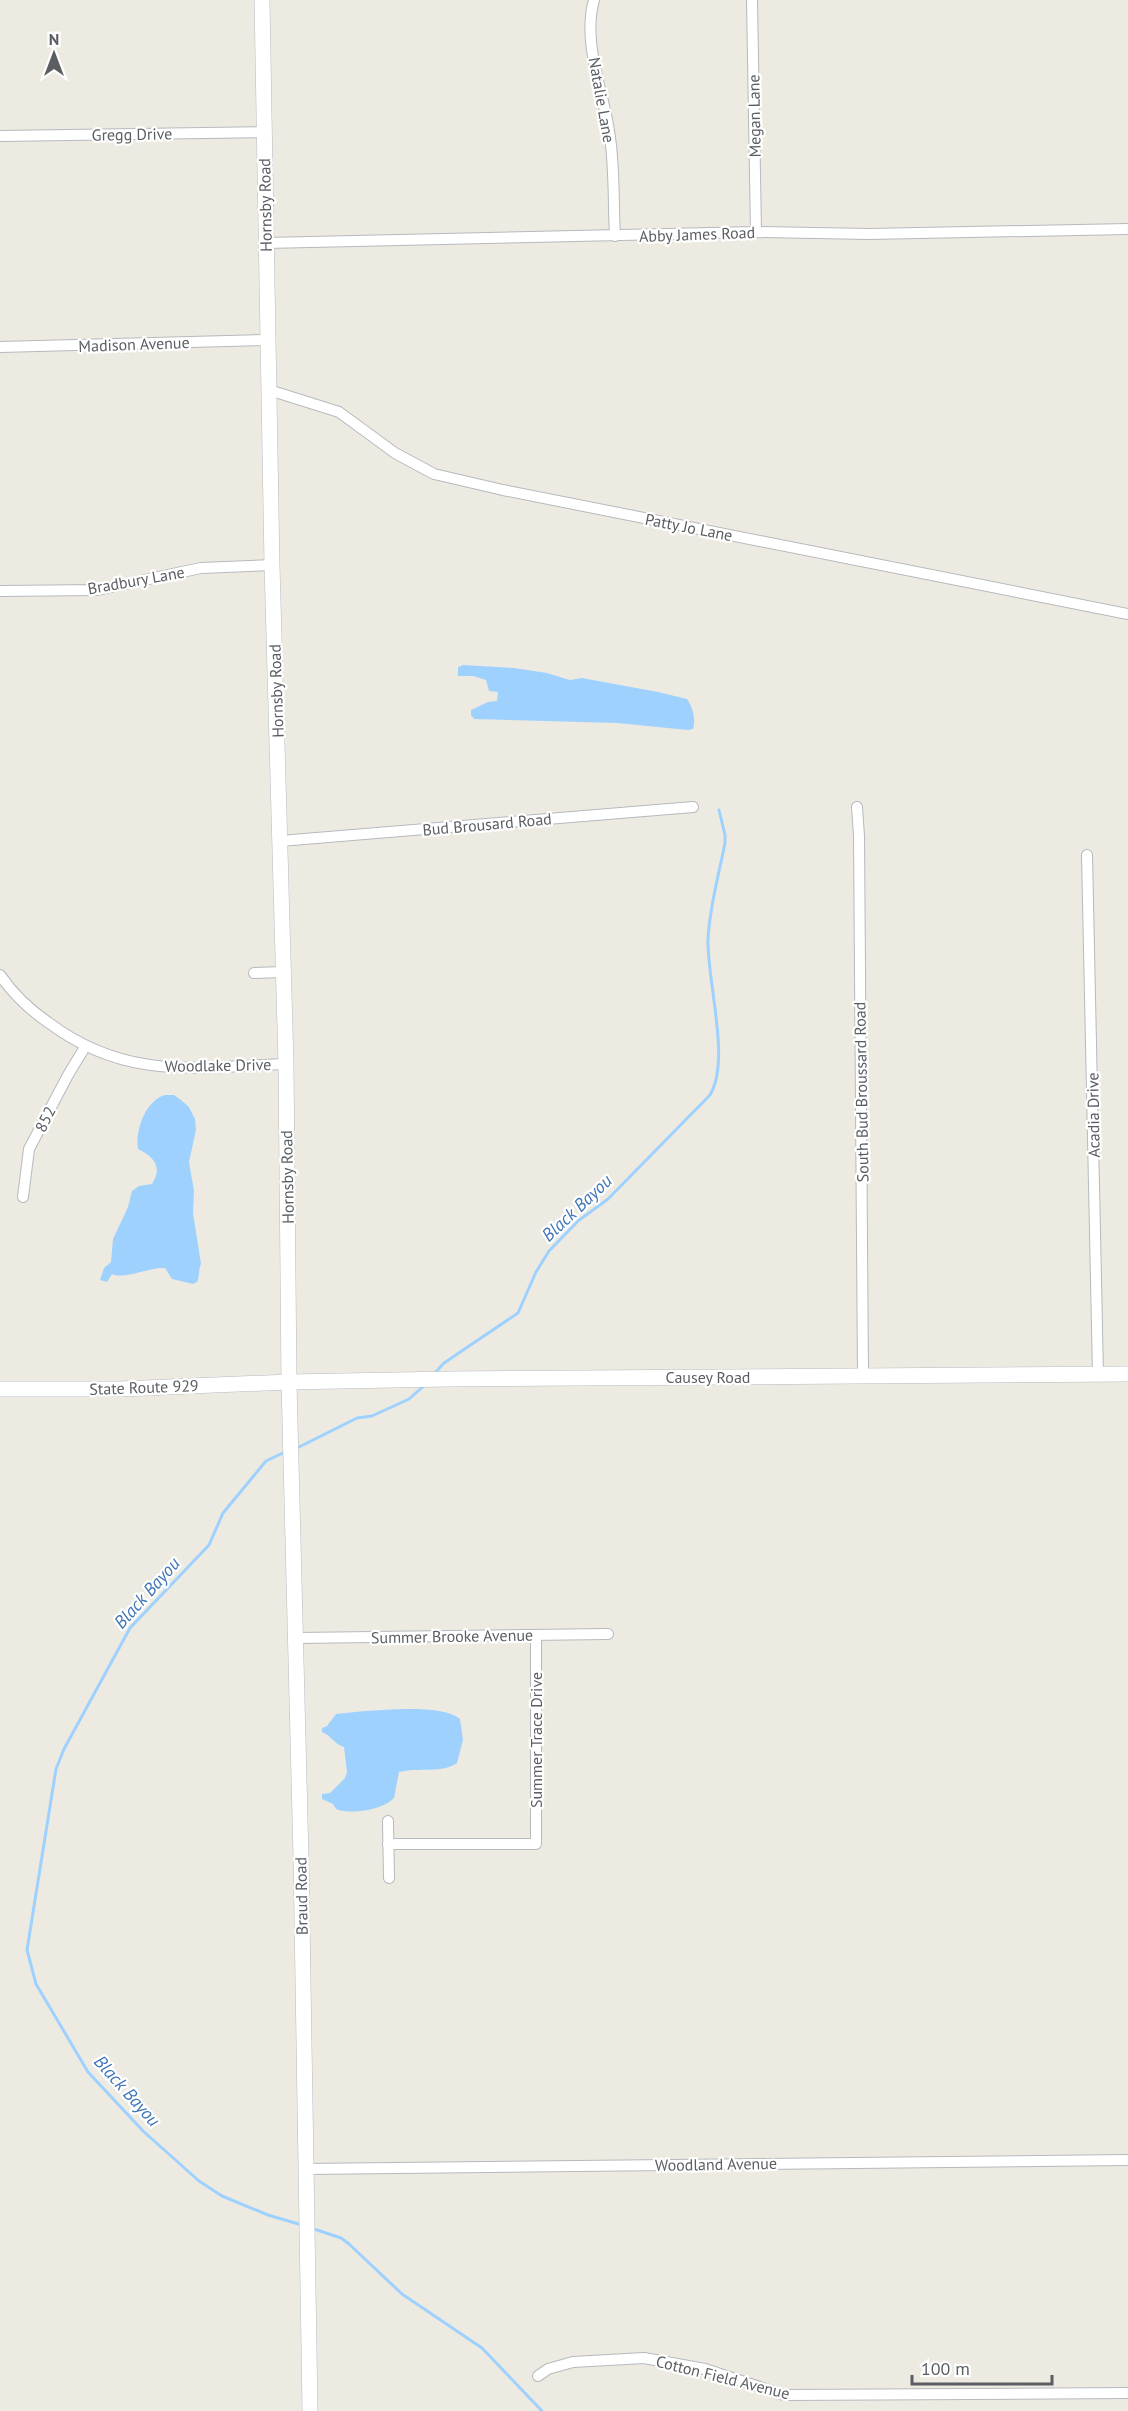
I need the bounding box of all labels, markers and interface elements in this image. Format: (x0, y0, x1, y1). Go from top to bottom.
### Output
north arrow (24, 24, 84, 84)
text: N (49, 29, 59, 49)
street label: Natalie Lane (585, 56, 619, 144)
street label: Megan Lane (743, 74, 765, 158)
street label: Gregg Drive (92, 123, 172, 145)
street label: Hornsby Road (254, 158, 276, 252)
street label: Abby James Road (639, 222, 755, 246)
street label: Madison Avenue (78, 332, 190, 356)
street label: Patty Jo Lane (644, 509, 734, 545)
street label: Bradbury Lane (86, 562, 186, 598)
street label: Hornsby Road (264, 644, 288, 738)
street label: Bud Brousard Road (422, 808, 552, 840)
street label: South Bud Broussard Road (849, 1002, 873, 1182)
street label: Woodlake Drive (164, 1054, 272, 1076)
street label: Acadia Drive (1082, 1072, 1104, 1158)
street label: 852 (30, 1103, 60, 1135)
street label: Hornsby Road (276, 1130, 298, 1224)
water label: Black Bayou (537, 1169, 617, 1246)
street label: Causey Road (666, 1367, 750, 1387)
street label: State Route 929 (89, 1375, 199, 1399)
water label: Black Bayou (109, 1552, 185, 1633)
street label: Summer Brooke Avenue (371, 1625, 533, 1647)
street label: Summer Trace Drive (526, 1672, 546, 1808)
street label: Braud Road (290, 1857, 312, 1935)
water label: Black Bayou (89, 2050, 165, 2131)
street label: Woodland Avenue (655, 2153, 777, 2175)
scale bar (912, 2348, 1052, 2386)
street label: Cotton Field Avenue (654, 2351, 792, 2403)
text: 100 m (921, 2357, 970, 2380)

